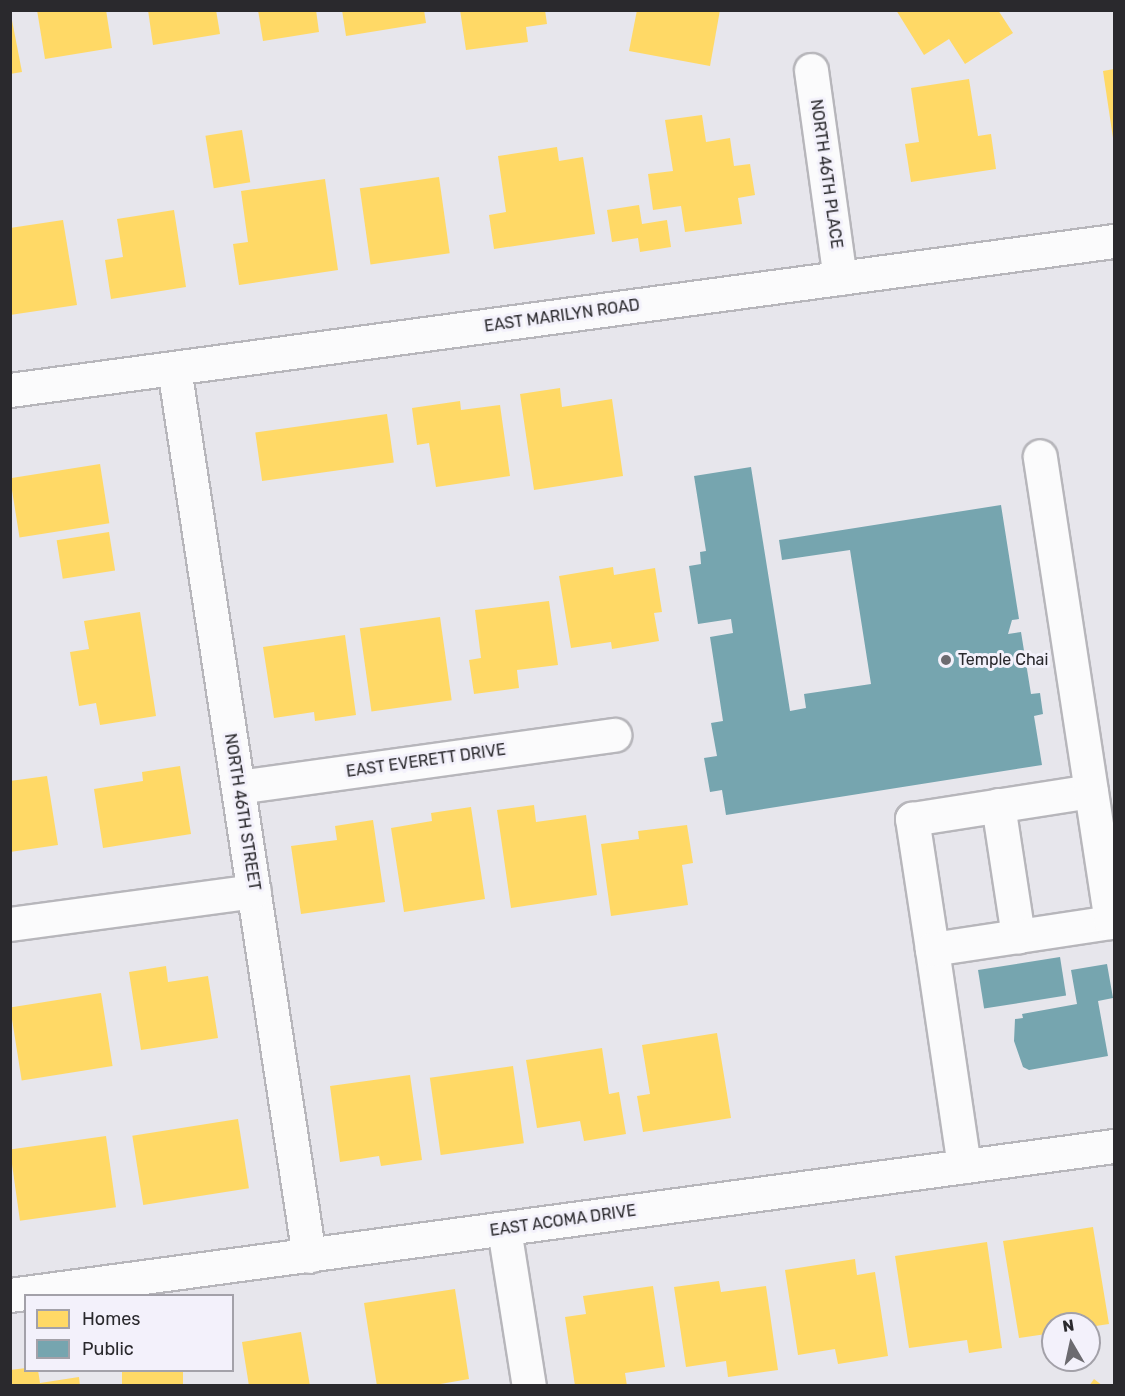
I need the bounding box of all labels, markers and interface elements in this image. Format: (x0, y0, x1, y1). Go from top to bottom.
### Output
street label: NORTH 46TH PLACE (806, 98, 846, 250)
street label: EAST MARILYN ROAD (483, 296, 641, 336)
place label: Temple Chai (958, 650, 1048, 670)
marker: Temple Chai (939, 653, 953, 667)
street label: NORTH 46TH STREET (220, 732, 264, 892)
street label: EAST EVERETT DRIVE (345, 740, 507, 782)
street label: EAST ACOMA DRIVE (488, 1201, 638, 1241)
legend (24, 1294, 234, 1372)
text: Homes (82, 1308, 140, 1330)
north arrow (1041, 1312, 1101, 1372)
text: N (1061, 1315, 1076, 1336)
text: Public (82, 1338, 134, 1360)

